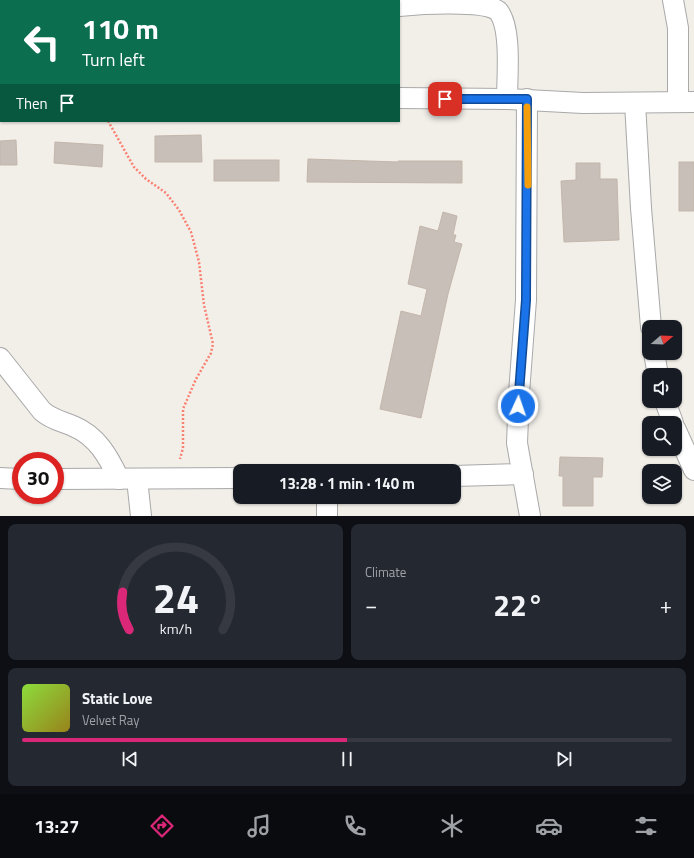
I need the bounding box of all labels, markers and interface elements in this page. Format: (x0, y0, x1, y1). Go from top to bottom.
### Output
text: 110 m (82, 7, 159, 50)
icon: left (16, 16, 68, 68)
text: Turn left (82, 46, 145, 73)
pin (428, 82, 462, 116)
icon: arrive (434, 88, 456, 110)
text: Then (16, 92, 48, 115)
icon: arrive (56, 92, 78, 114)
north arrow (642, 320, 682, 360)
map controls (642, 320, 682, 504)
button: sound (642, 368, 682, 408)
position arrow (497, 385, 539, 427)
button: search (642, 416, 682, 456)
speed limit sign: 30 (12, 452, 64, 504)
button: layers (642, 464, 682, 504)
text: 13:28 · 1 min · 140 m (279, 472, 415, 495)
text: Climate (365, 562, 406, 582)
text: 24 (152, 566, 199, 629)
text: 22° (493, 582, 544, 628)
text: − (365, 588, 377, 622)
text: + (660, 588, 672, 622)
text: km/h (159, 618, 192, 640)
text: Static Love (82, 687, 153, 710)
text: Velvet Ray (82, 710, 140, 730)
icon: previous (119, 748, 141, 770)
icon: pause (336, 748, 358, 770)
icon: next (553, 748, 575, 770)
icon: directions (148, 812, 176, 840)
icon: music (245, 812, 273, 840)
icon: phone (341, 812, 369, 840)
icon: climate (438, 812, 466, 840)
icon: car (535, 812, 563, 840)
icon: filters (632, 812, 660, 840)
text: 13:27 (34, 813, 79, 840)

